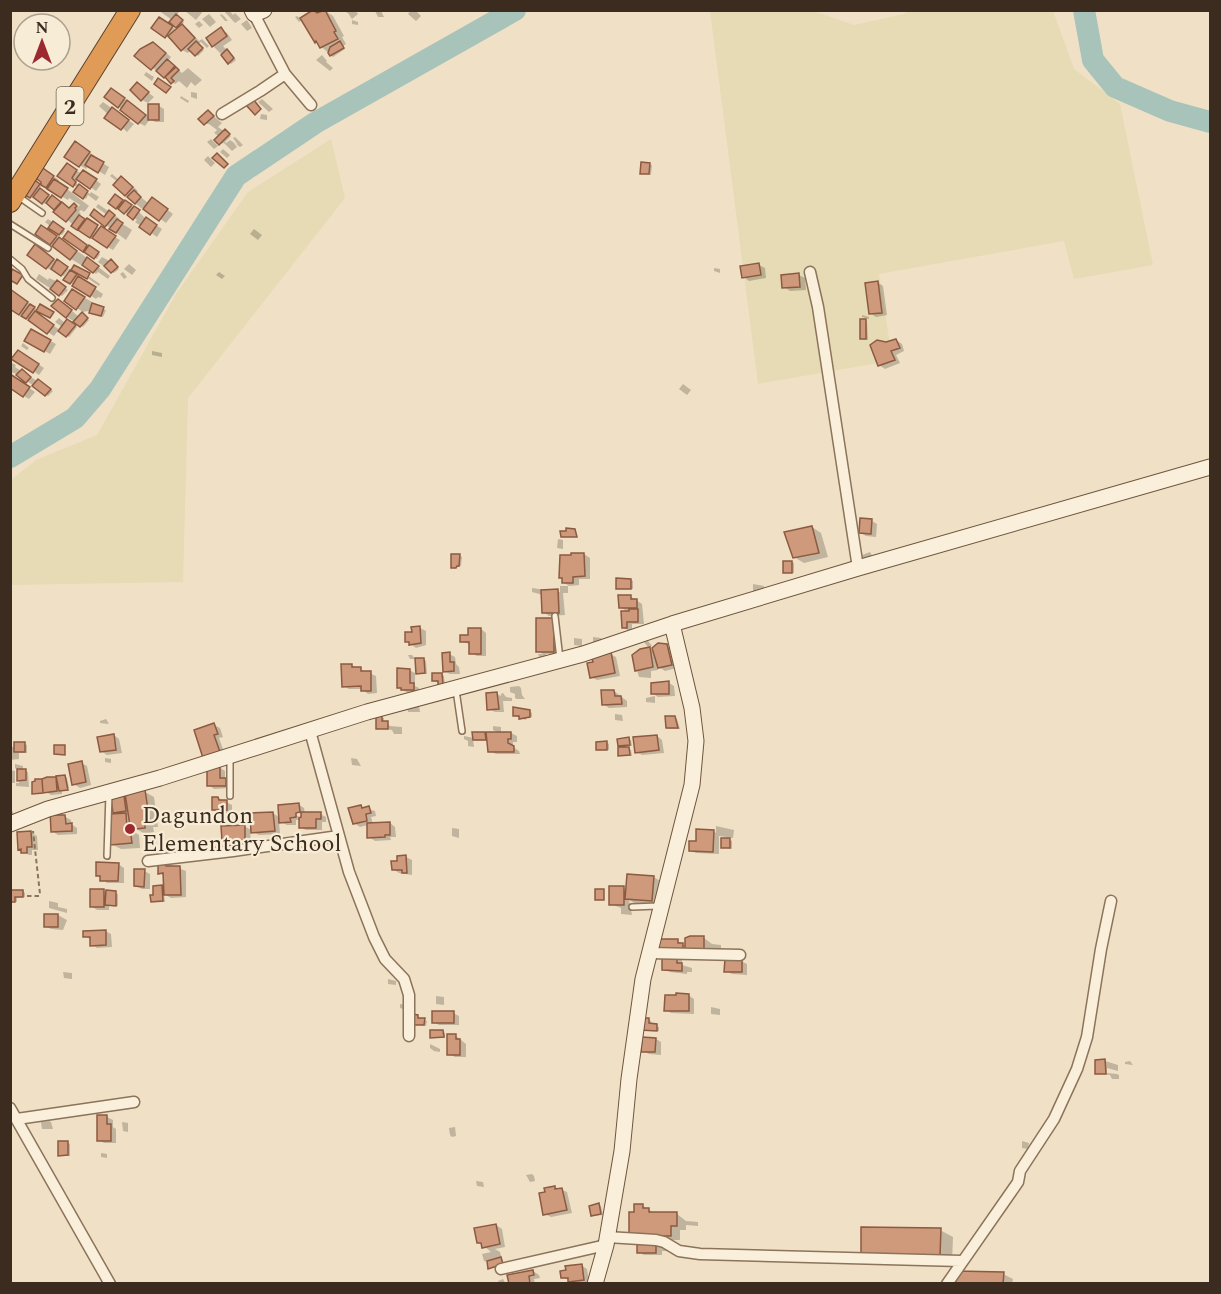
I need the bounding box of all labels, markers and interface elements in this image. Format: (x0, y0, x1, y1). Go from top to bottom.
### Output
north arrow (12, 12, 72, 72)
text: N (35, 16, 49, 40)
road number: 2 (56, 87, 84, 125)
place label: Dagundon Elementary School (142, 798, 342, 862)
marker: Dagundon Elementary School (123, 822, 137, 836)

